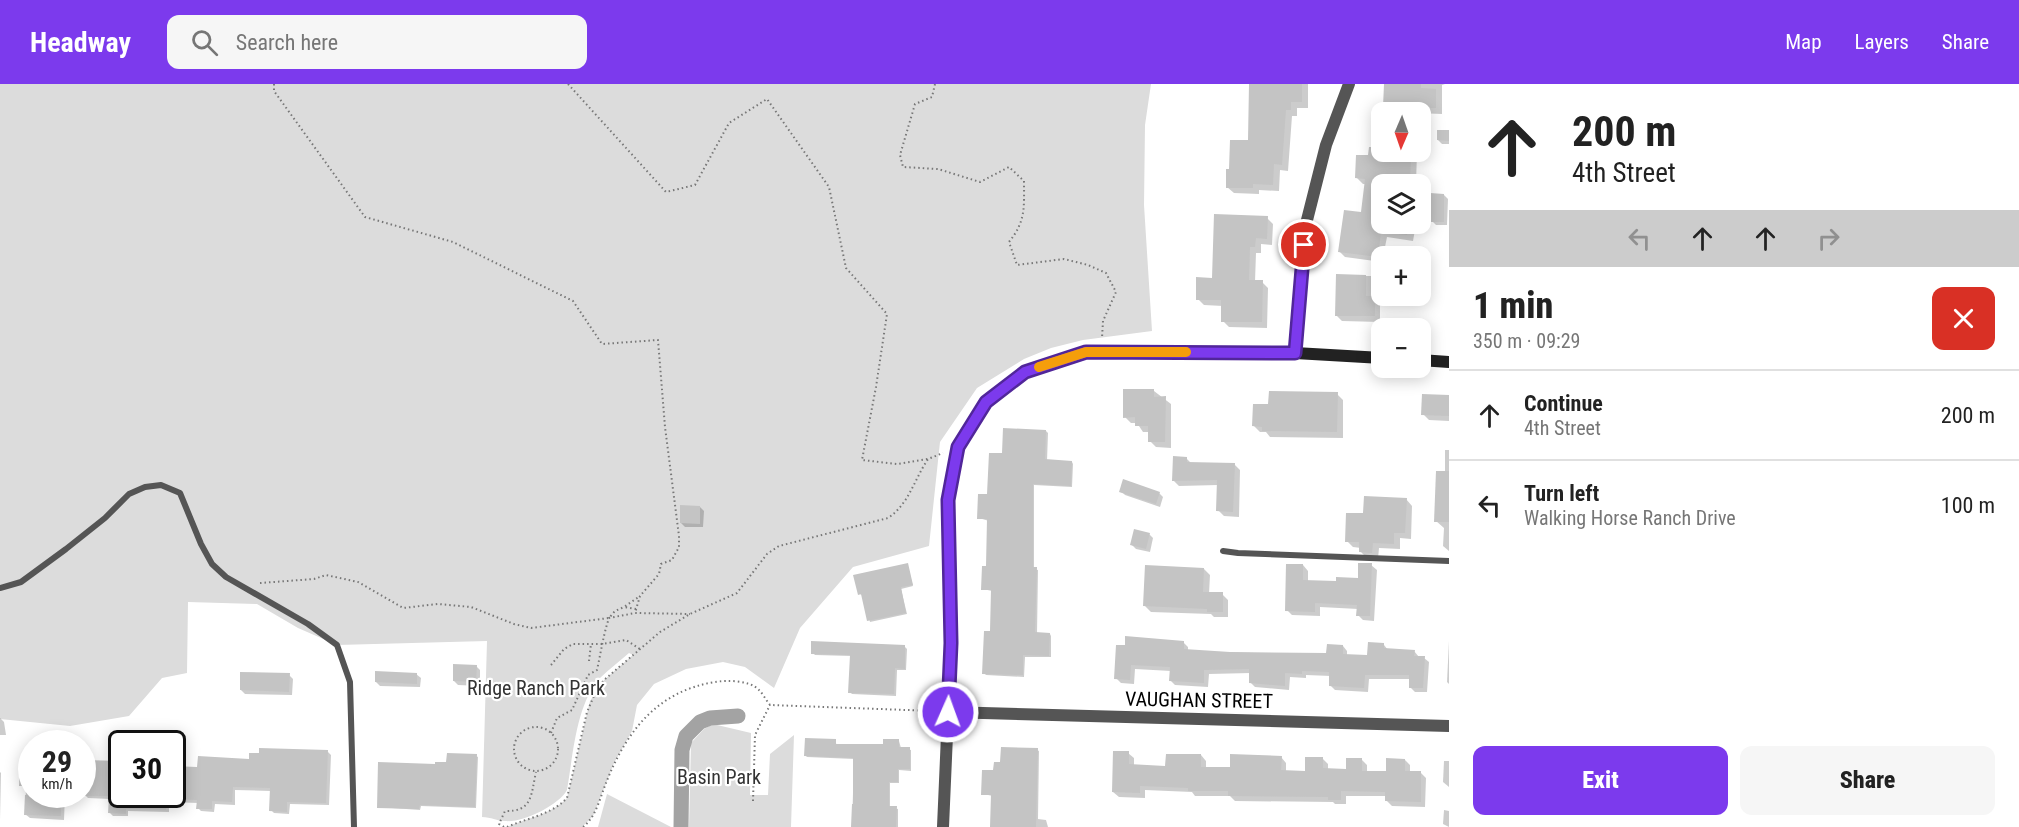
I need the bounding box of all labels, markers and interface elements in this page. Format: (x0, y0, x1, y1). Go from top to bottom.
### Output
search box (167, 15, 587, 69)
text: Headway (30, 26, 131, 59)
icon: search (188, 26, 221, 59)
text: Search here (236, 30, 338, 55)
text: Map (1785, 30, 1822, 54)
text: Layers (1855, 30, 1909, 54)
text: Share (1942, 30, 1989, 54)
north arrow (1371, 102, 1431, 162)
map controls (1371, 102, 1431, 378)
text: 200 m (1572, 107, 1677, 156)
icon: ahead (1473, 108, 1551, 186)
text: 4th Street (1572, 157, 1676, 189)
button: layers (1371, 174, 1431, 234)
pin (1278, 219, 1329, 270)
icon: left (1623, 222, 1656, 255)
icon: ahead (1686, 222, 1719, 255)
icon: ahead (1749, 222, 1782, 255)
icon: right (1812, 222, 1845, 255)
icon: arrive (1287, 228, 1320, 261)
button: + (1371, 246, 1431, 306)
text: 1 min (1473, 285, 1553, 327)
button: close (1932, 287, 1995, 350)
button: − (1371, 318, 1431, 378)
text: 350 m · 09:29 (1473, 329, 1580, 353)
text: Continue (1524, 391, 1603, 416)
icon: ahead (1473, 399, 1506, 432)
text: 200 m (1941, 403, 1995, 428)
text: 4th Street (1524, 416, 1601, 440)
text: Turn left (1524, 481, 1599, 506)
icon: left (1473, 489, 1506, 522)
text: 100 m (1941, 493, 1995, 518)
text: Walking Horse Ranch Drive (1524, 506, 1736, 530)
park label: Ridge Ranch Park (467, 676, 605, 700)
position arrow (916, 680, 980, 744)
street label: VAUGHAN STREET (1125, 687, 1273, 713)
speed limit sign: 30 (108, 730, 186, 808)
text: 29 (42, 744, 72, 779)
button: Exit (1473, 746, 1728, 815)
button: Share (1740, 746, 1995, 815)
park label: Basin Park (677, 765, 761, 789)
text: km/h (42, 775, 72, 793)

